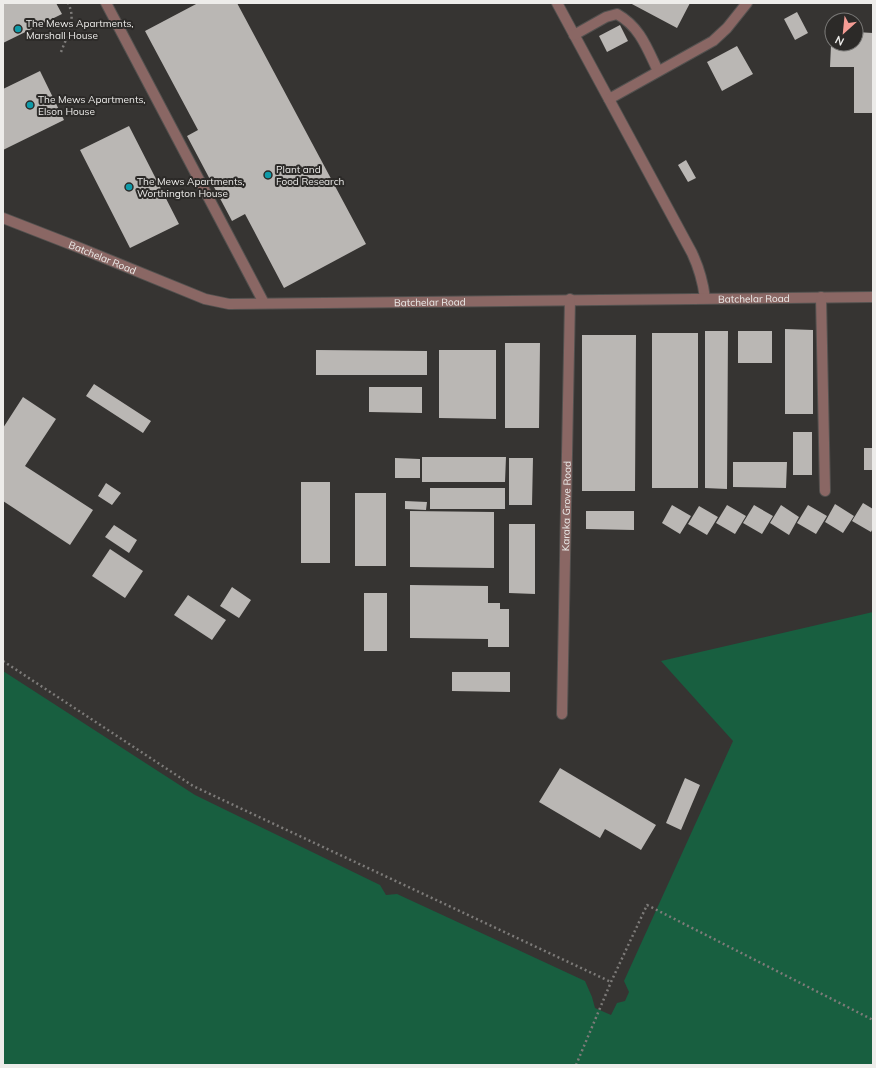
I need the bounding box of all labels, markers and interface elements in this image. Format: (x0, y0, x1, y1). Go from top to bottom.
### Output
north arrow (824, 12, 864, 52)
place label: The Mews Apartments, Marshall House (26, 17, 134, 42)
marker: The Mews Apartments, Marshall House (13, 24, 23, 34)
text: N (833, 33, 846, 49)
place label: The Mews Apartments, Elson House (38, 93, 146, 118)
marker: The Mews Apartments, Elson House (25, 100, 35, 110)
place label: Plant and Food Research (276, 163, 345, 188)
marker: Plant and Food Research (263, 170, 273, 180)
place label: The Mews Apartments, Worthington House (137, 175, 245, 200)
marker: The Mews Apartments, Worthington House (124, 182, 134, 192)
street label: Batchelar Road (67, 238, 138, 277)
street label: Batchelar Road (718, 292, 790, 306)
street label: Batchelar Road (394, 295, 466, 309)
street label: Karaka Grove Road (559, 461, 574, 551)

